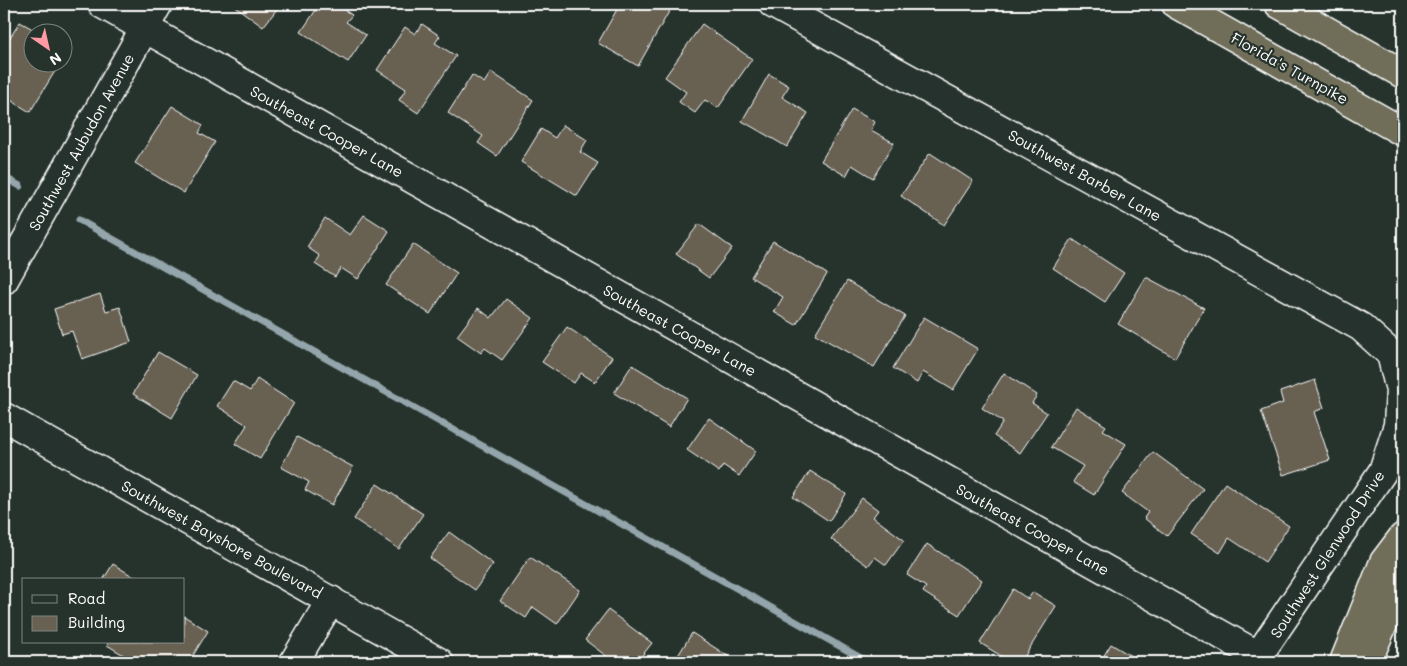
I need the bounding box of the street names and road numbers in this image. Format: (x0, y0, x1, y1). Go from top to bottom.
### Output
street label: Florida's Turnpike (1228, 28, 1352, 108)
street label: Southwest Aubudon Avenue (24, 50, 138, 234)
street label: Southeast Cooper Lane (247, 81, 407, 181)
street label: Southwest Barber Lane (1005, 124, 1165, 226)
street label: Southeast Cooper Lane (600, 280, 760, 380)
street label: Southwest Glenwood Drive (1265, 466, 1389, 642)
street label: Southwest Bayshore Boulevard (118, 475, 326, 603)
street label: Southeast Cooper Lane (953, 479, 1113, 579)

